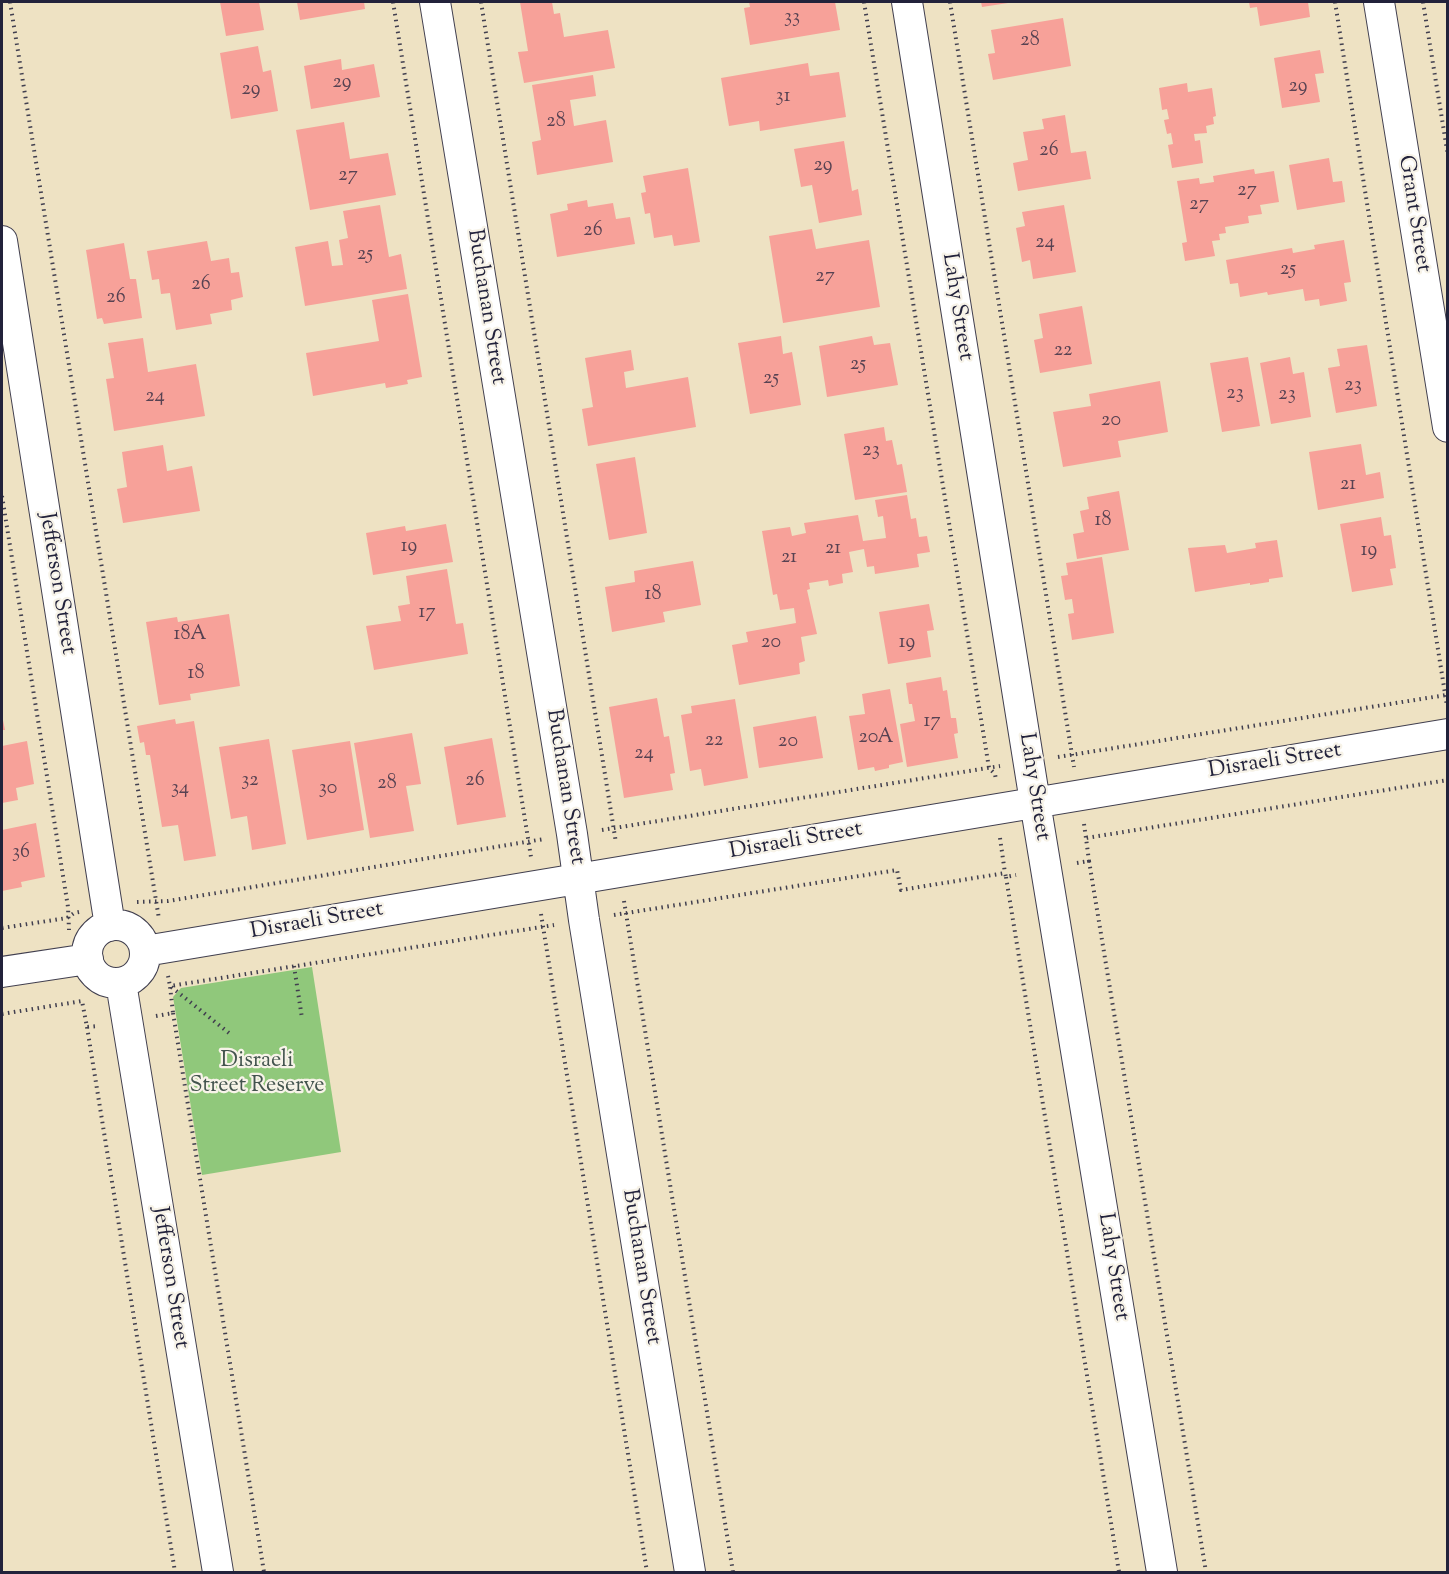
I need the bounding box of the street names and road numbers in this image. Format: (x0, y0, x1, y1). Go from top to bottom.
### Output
street label: Grant Street (1391, 154, 1435, 274)
street label: Buchanan Street (460, 227, 510, 387)
street label: Lahy Street (934, 251, 978, 363)
street label: Jefferson Street (32, 511, 80, 657)
street label: Buchanan Street (539, 707, 589, 867)
street label: Lahy Street (1011, 731, 1055, 843)
street label: Disraeli Street (1207, 738, 1343, 786)
street label: Disraeli Street (728, 817, 864, 867)
street label: Disraeli Street (249, 897, 385, 947)
street label: Buchanan Street (615, 1187, 665, 1347)
street label: Jefferson Street (145, 1205, 193, 1351)
street label: Lahy Street (1090, 1211, 1134, 1323)

